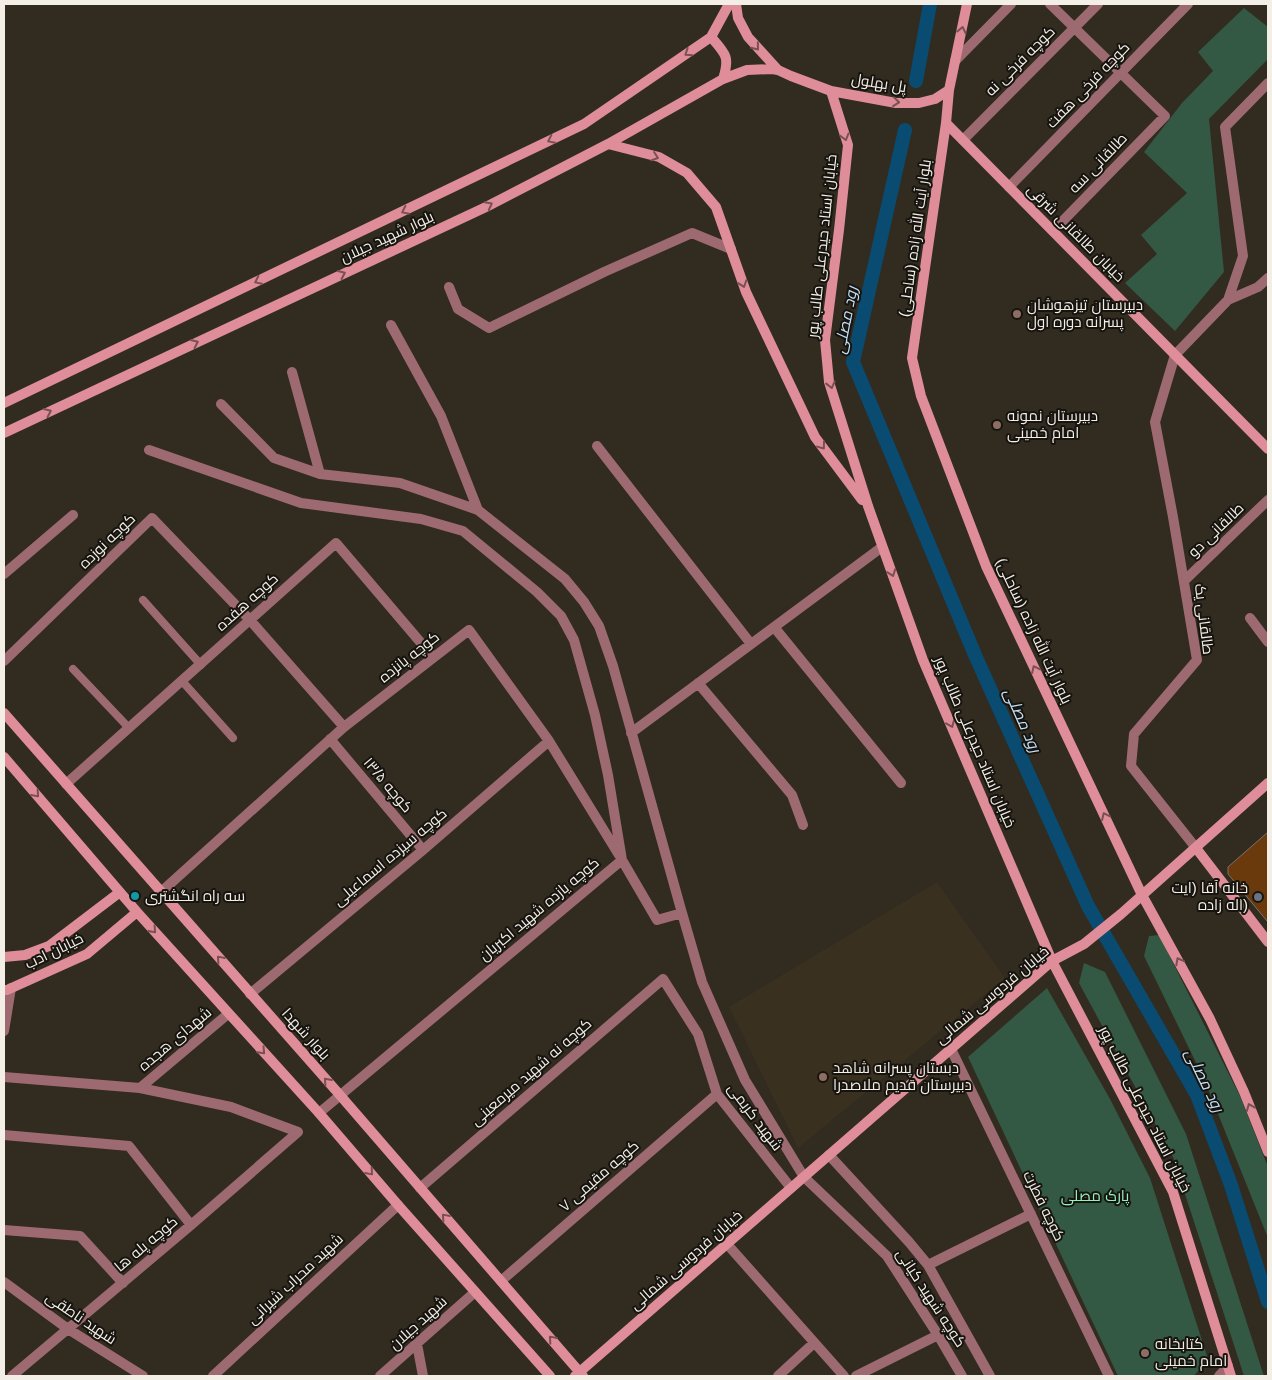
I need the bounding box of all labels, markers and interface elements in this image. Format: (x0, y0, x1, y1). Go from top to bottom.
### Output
street label: کوچه فرخی نه (981, 22, 1059, 100)
one-way arrow (956, 25, 967, 34)
street label: کوچه فرخی هفت (1043, 38, 1134, 132)
one-way arrow (751, 41, 759, 50)
one-way arrow (684, 47, 694, 56)
street label: پل بهلول (850, 70, 908, 97)
one-way arrow (893, 96, 901, 107)
street label: طالقانی سه (1065, 129, 1132, 197)
one-way arrow (840, 133, 850, 141)
one-way arrow (547, 134, 556, 145)
one-way arrow (650, 151, 659, 161)
street label: خیابان استاد حیدرعلی طالب پور (803, 153, 842, 340)
street label: بلوار آیت الله زاده (ساحلی) (894, 158, 936, 318)
street label: خیابان طالقانی شرقی (1023, 180, 1129, 286)
one-way arrow (484, 201, 493, 211)
one-way arrow (401, 205, 410, 215)
street label: بلوار شهید جیلان (337, 207, 437, 267)
one-way arrow (337, 270, 346, 281)
one-way arrow (254, 275, 263, 286)
one-way arrow (737, 279, 747, 288)
water label: رود مصلی (831, 283, 862, 355)
place label: دبیرستان تیزهوشان پسرانه دوره اول (1027, 296, 1143, 332)
marker: دبیرستان تیزهوشان پسرانه دوره اول (1011, 308, 1023, 320)
one-way arrow (190, 339, 199, 349)
one-way arrow (825, 381, 836, 389)
place label: دبیرستان نمونه امام خمینی (1007, 407, 1098, 443)
one-way arrow (43, 408, 52, 418)
marker: دبیرستان نمونه امام خمینی (991, 419, 1003, 431)
one-way arrow (816, 440, 824, 449)
street label: طالقانی دو (1184, 499, 1248, 562)
street label: کوچه نوزده (75, 510, 140, 573)
street label: بلوار آیت الله زاده (ساحلی) (991, 555, 1077, 707)
one-way arrow (886, 568, 896, 577)
street label: کوچه هفده (212, 569, 282, 635)
street label: طالقانی یک (1190, 582, 1217, 656)
street label: کوچه پانزده (375, 628, 444, 687)
street label: خیابان استاد حیدرعلی طالب پور (929, 653, 1019, 831)
one-way arrow (1031, 665, 1041, 674)
water label: رود مصلی (1000, 686, 1045, 757)
one-way arrow (944, 719, 955, 728)
street label: کوچه ۱۳/۵ (359, 754, 416, 817)
one-way arrow (30, 788, 39, 797)
street label: کوچه سیزده اسماعیلی (330, 804, 451, 911)
one-way arrow (1100, 812, 1111, 821)
street label: کوچه یازده شهید اکبریان (475, 853, 603, 965)
place label: خانه آقا (ایت اله زاده) (1171, 879, 1248, 914)
place label: سه راه انگشتری (145, 887, 245, 906)
marker: سه راه انگشتری (129, 890, 141, 902)
marker: خانه آقا (ایت اله زاده) (1252, 891, 1264, 903)
one-way arrow (147, 924, 156, 933)
street label: خیابان ادب (22, 929, 87, 974)
street label: خیابان فردوسی شمالی (931, 942, 1053, 1049)
one-way arrow (217, 956, 225, 965)
one-way arrow (1175, 957, 1185, 966)
street label: شهدای هجده (135, 1003, 216, 1076)
street label: بلوار شهدا (277, 1004, 334, 1064)
street label: کوچه نه شهید میرمعینی (467, 1014, 596, 1130)
street label: خیابان استاد حیدرعلی طالب پور (1094, 1022, 1195, 1196)
one-way arrow (256, 1045, 265, 1054)
water label: رود مصلی (1181, 1046, 1228, 1117)
place label: دبستان پسرانه شاهد دبیرستان قدیم ملاصدرا (833, 1059, 972, 1095)
marker: دبستان پسرانه شاهد دبیرستان قدیم ملاصدرا (817, 1071, 829, 1083)
one-way arrow (324, 1077, 333, 1086)
street label: شهید کریمی (723, 1080, 786, 1155)
one-way arrow (1246, 1103, 1256, 1111)
street label: کوچه مقیمی ۷ (555, 1136, 643, 1216)
one-way arrow (364, 1166, 372, 1175)
street label: کوچه فطرت (1018, 1168, 1069, 1244)
park label: پارک مصلی (1061, 1187, 1129, 1206)
street label: خیابان فردوسی شمالی (626, 1206, 747, 1314)
street label: کوچه پله ها (111, 1212, 182, 1276)
one-way arrow (442, 1213, 451, 1222)
street label: شهید محراب شیرانی (243, 1230, 347, 1329)
street label: کوچه شهید کیانی (892, 1245, 969, 1351)
street label: شهید ناطقی (42, 1288, 120, 1349)
street label: شهید جیلان (385, 1292, 451, 1354)
place label: کتابخانه امام خمینی (1155, 1335, 1227, 1371)
one-way arrow (548, 1336, 557, 1345)
marker: کتابخانه امام خمینی (1139, 1347, 1151, 1359)

